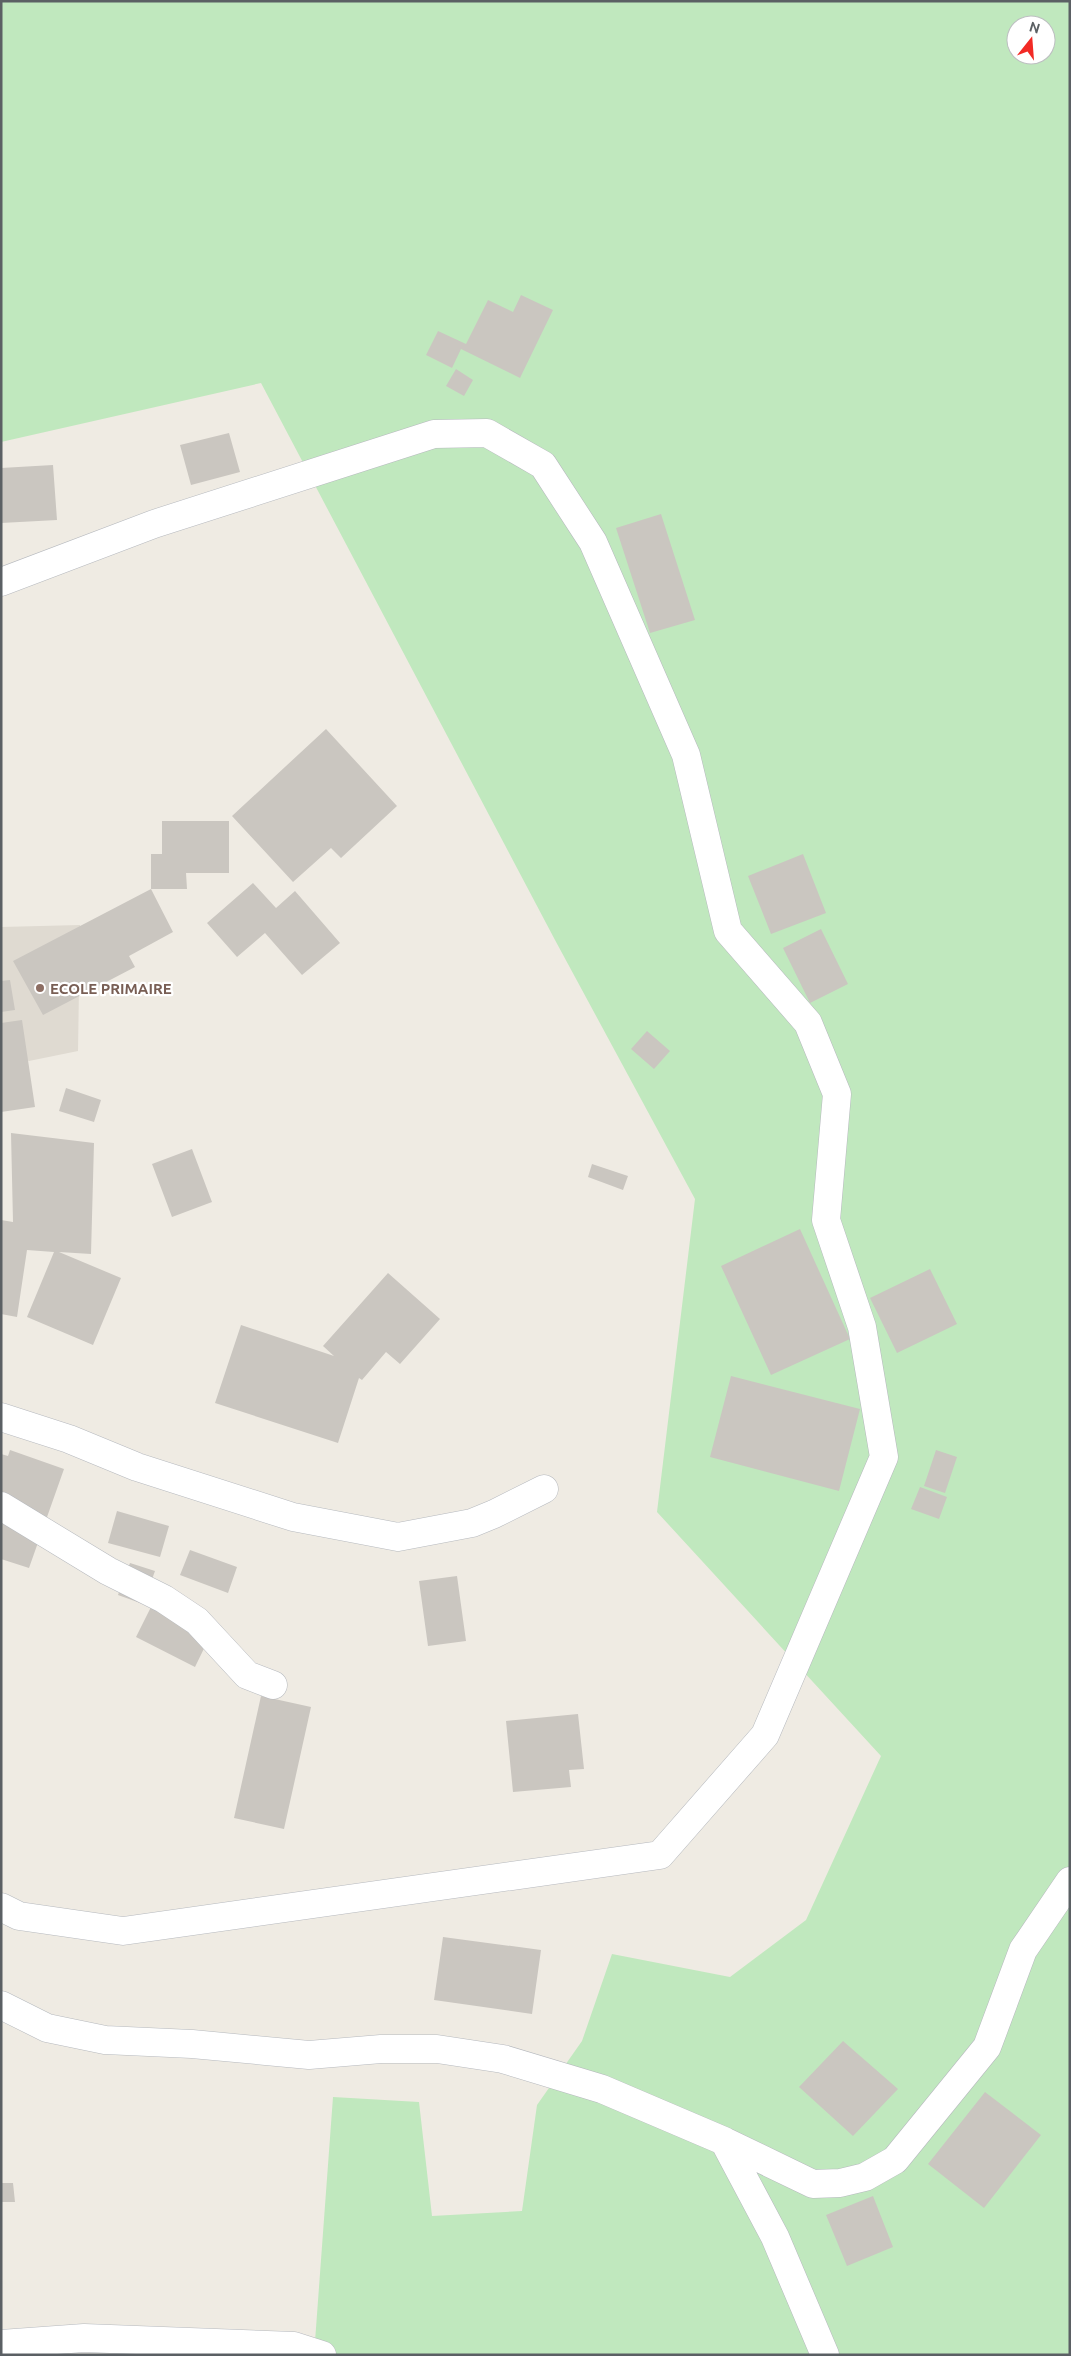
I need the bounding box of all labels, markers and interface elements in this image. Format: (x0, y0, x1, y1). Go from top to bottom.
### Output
north arrow (1006, 15, 1056, 65)
text: N (1027, 18, 1042, 37)
place label: ECOLE PRIMAIRE (50, 980, 172, 997)
marker: ECOLE PRIMAIRE (34, 982, 46, 994)

